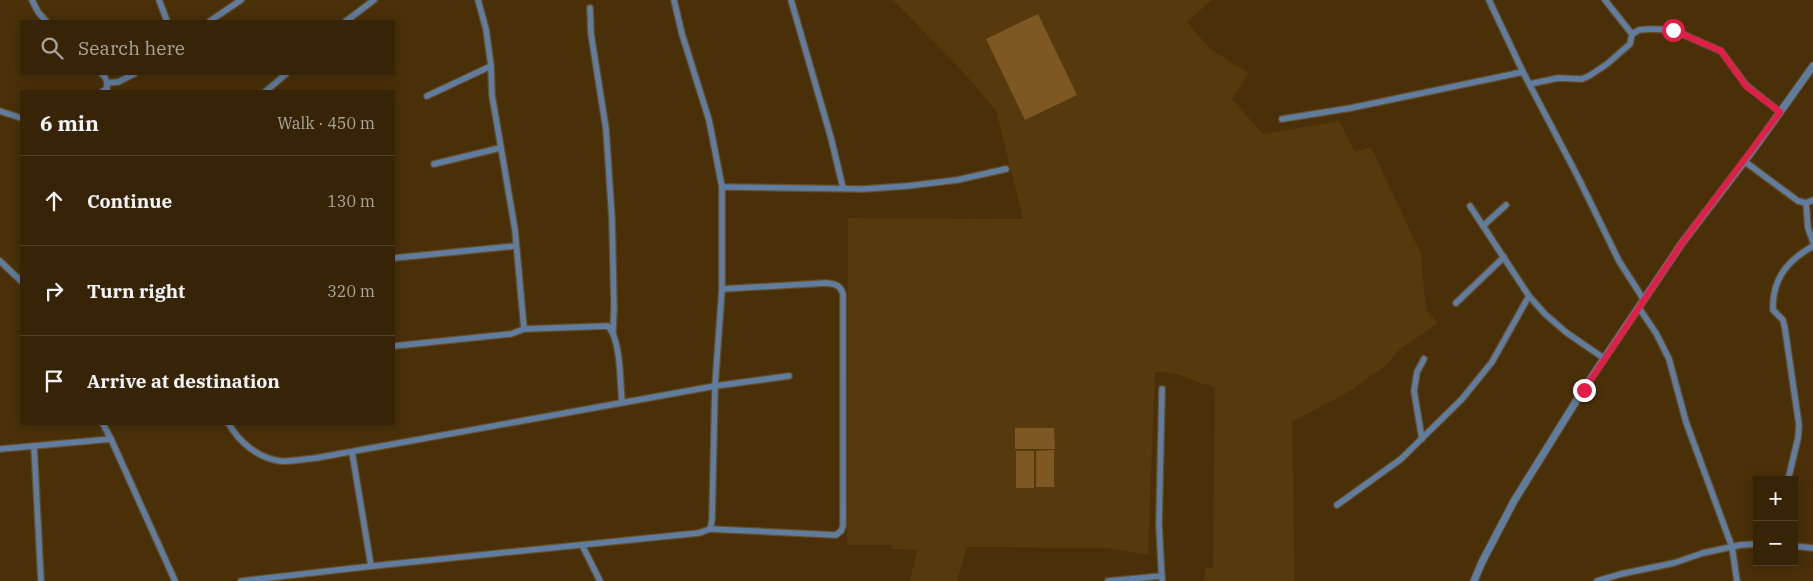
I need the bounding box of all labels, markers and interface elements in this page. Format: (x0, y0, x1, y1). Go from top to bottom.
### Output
route start (1662, 19, 1685, 42)
search box (20, 20, 395, 75)
icon: search (38, 34, 66, 62)
text: Search here (78, 36, 185, 60)
text: 6 min (40, 109, 99, 137)
text: Walk · 450 m (277, 113, 375, 133)
icon: ahead (40, 187, 68, 215)
text: Continue (87, 189, 172, 213)
text: 130 m (327, 191, 375, 211)
icon: right (40, 277, 68, 305)
text: Turn right (87, 279, 185, 303)
text: 320 m (327, 281, 375, 301)
icon: arrive (40, 367, 68, 395)
text: Arrive at destination (87, 369, 280, 393)
route end (1573, 379, 1596, 402)
map controls (1753, 476, 1798, 566)
button: + (1753, 476, 1798, 521)
button: − (1753, 521, 1798, 566)

